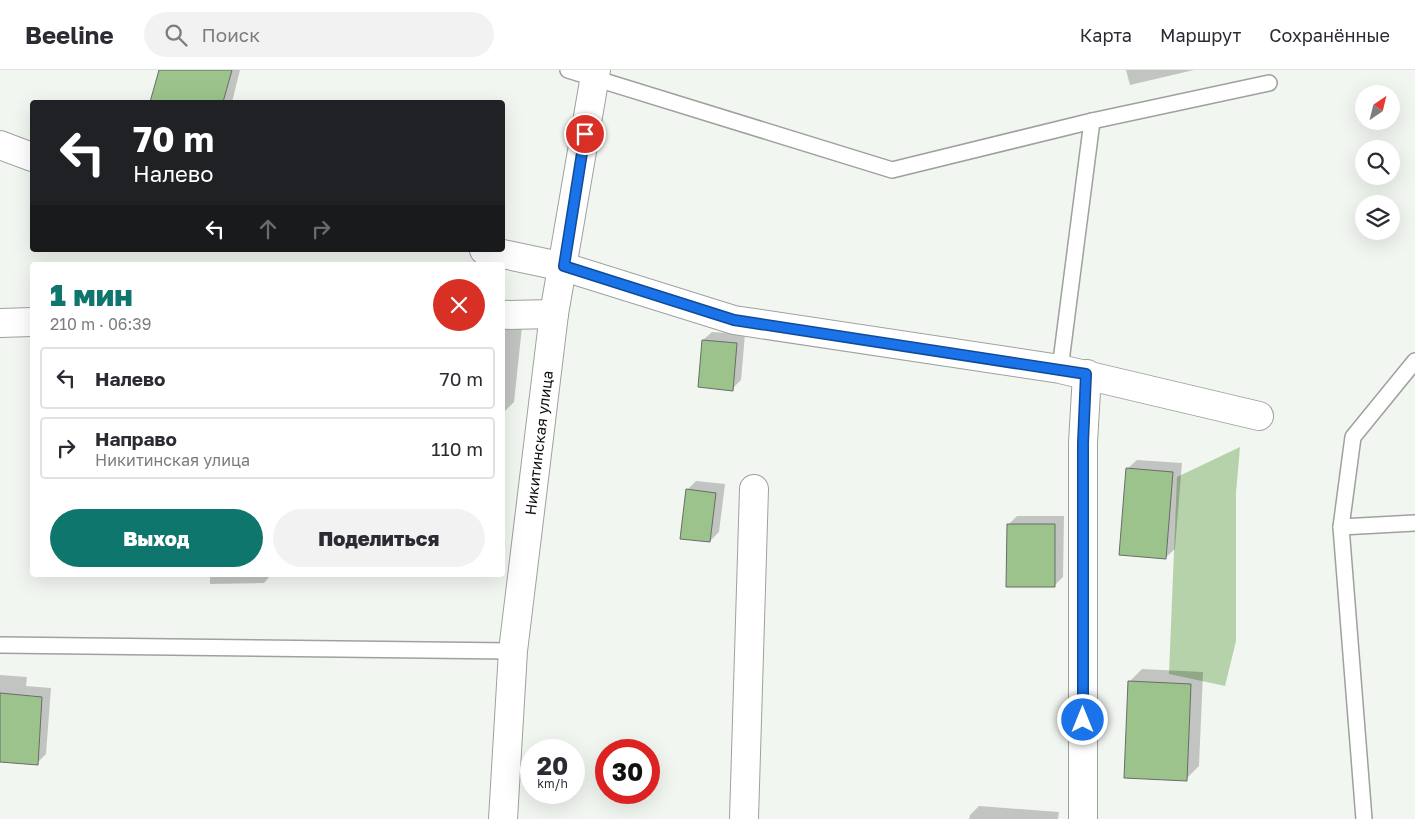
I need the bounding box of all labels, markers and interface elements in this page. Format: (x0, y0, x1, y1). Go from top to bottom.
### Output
search box (144, 12, 494, 57)
text: Beeline (25, 20, 114, 49)
icon: search (162, 21, 190, 49)
text: Поиск (202, 23, 260, 46)
text: Карта (1080, 24, 1132, 46)
text: Маршрут (1160, 24, 1241, 46)
text: Сохранённые (1269, 24, 1390, 46)
north arrow (1355, 85, 1400, 130)
map controls (1355, 85, 1400, 240)
pin (564, 113, 606, 155)
text: 70 m (133, 118, 214, 160)
icon: left (50, 120, 115, 185)
icon: arrive (571, 120, 599, 148)
button: search (1355, 140, 1400, 185)
text: Налево (133, 160, 213, 187)
button: layers (1355, 195, 1400, 240)
icon: left (201, 215, 229, 243)
icon: ahead (254, 215, 282, 243)
icon: right (307, 215, 335, 243)
text: 1 мин (50, 277, 133, 313)
button: close (433, 279, 485, 331)
text: 210 m · 06:39 (50, 314, 151, 334)
icon: left (52, 364, 80, 392)
text: Налево (95, 367, 165, 390)
text: 70 m (440, 367, 483, 390)
street label: Никитинская улица (521, 370, 556, 516)
text: Направо (95, 427, 177, 450)
icon: right (52, 434, 80, 462)
text: 110 m (431, 437, 483, 460)
text: Никитинская улица (95, 450, 250, 470)
button: Выход (50, 509, 263, 567)
button: Поделиться (273, 509, 485, 567)
position arrow (1056, 693, 1108, 745)
speed limit sign: 30 (595, 739, 660, 804)
text: 20 (537, 750, 568, 781)
text: km/h (537, 776, 568, 791)

